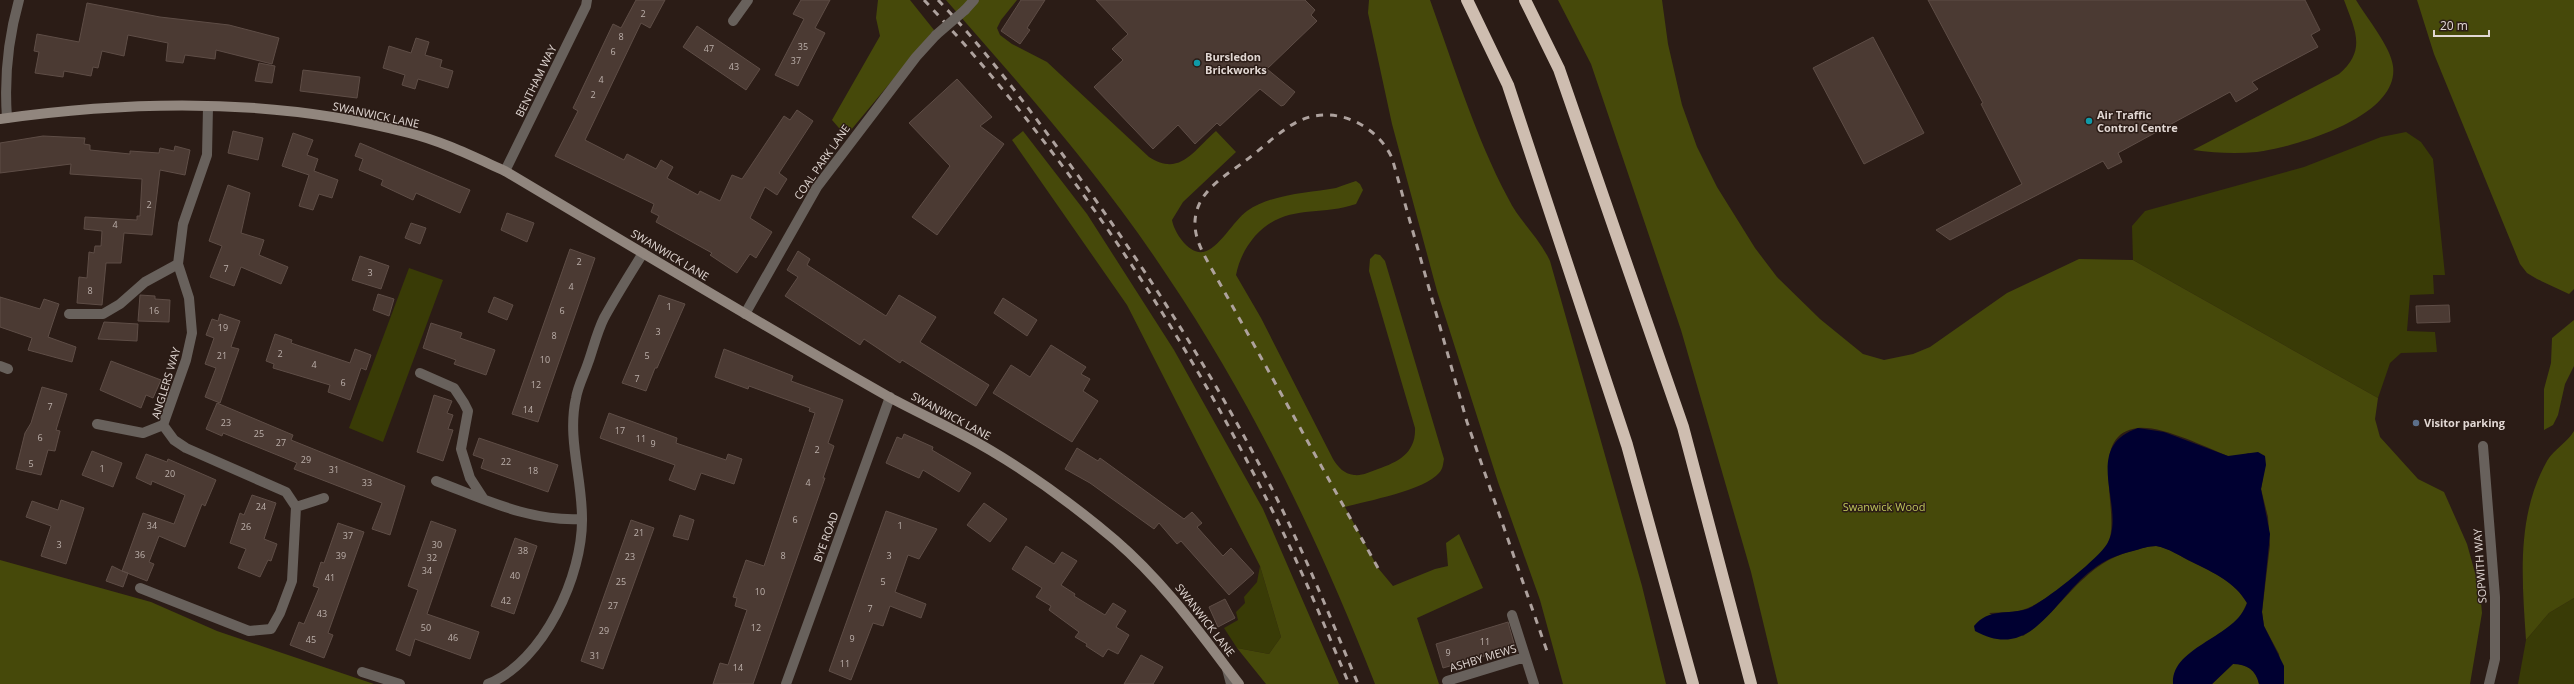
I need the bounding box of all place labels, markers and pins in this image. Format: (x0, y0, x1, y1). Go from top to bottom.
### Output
place label: Bursledon Brickworks (1205, 49, 1267, 77)
marker: Bursledon Brickworks (1192, 58, 1202, 68)
place label: Air Traffic Control Centre (2097, 107, 2178, 135)
marker: Air Traffic Control Centre (2084, 116, 2094, 126)
place label: Visitor parking (2424, 415, 2506, 430)
marker: Visitor parking (2411, 418, 2421, 428)

